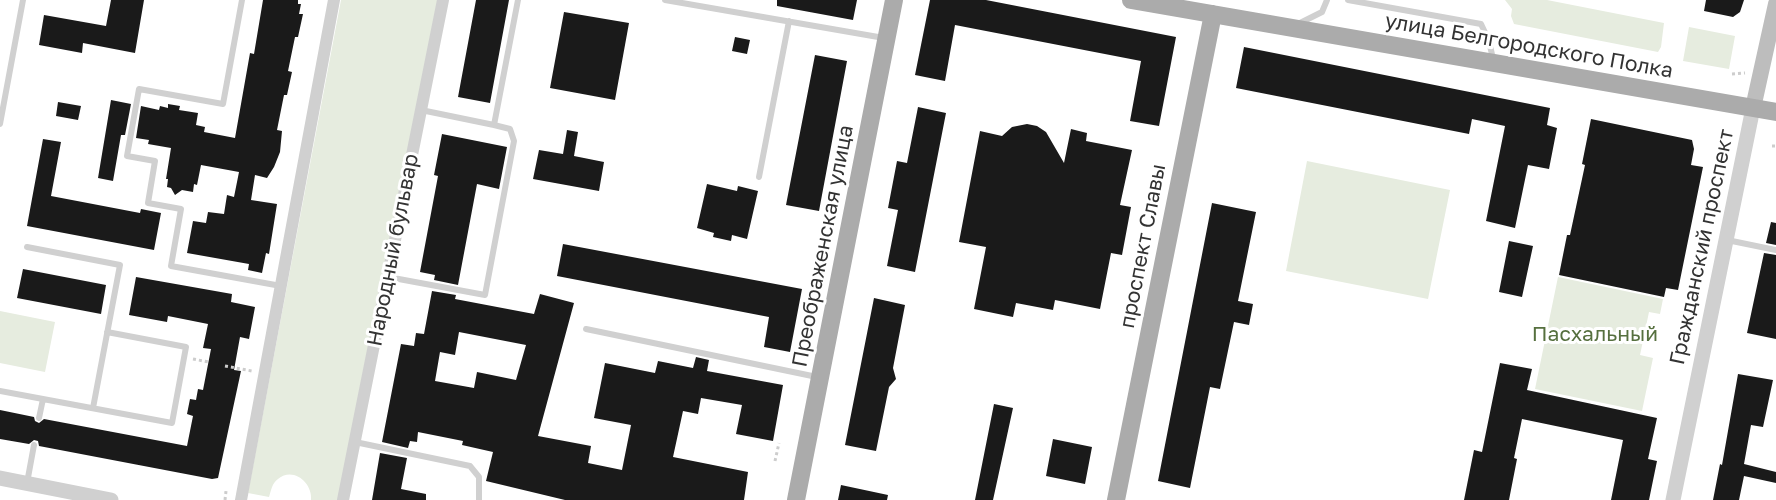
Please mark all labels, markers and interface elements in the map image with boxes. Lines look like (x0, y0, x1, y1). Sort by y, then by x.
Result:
street label: улица Белгородского Полка (1383, 8, 1675, 84)
street label: Преображенская улица (787, 123, 859, 369)
street label: Гражданский проспект (1665, 127, 1739, 367)
street label: Народный бульвар (362, 152, 424, 348)
street label: проспект Славы (1115, 162, 1171, 330)
park label: Пасхальный (1532, 321, 1658, 347)

